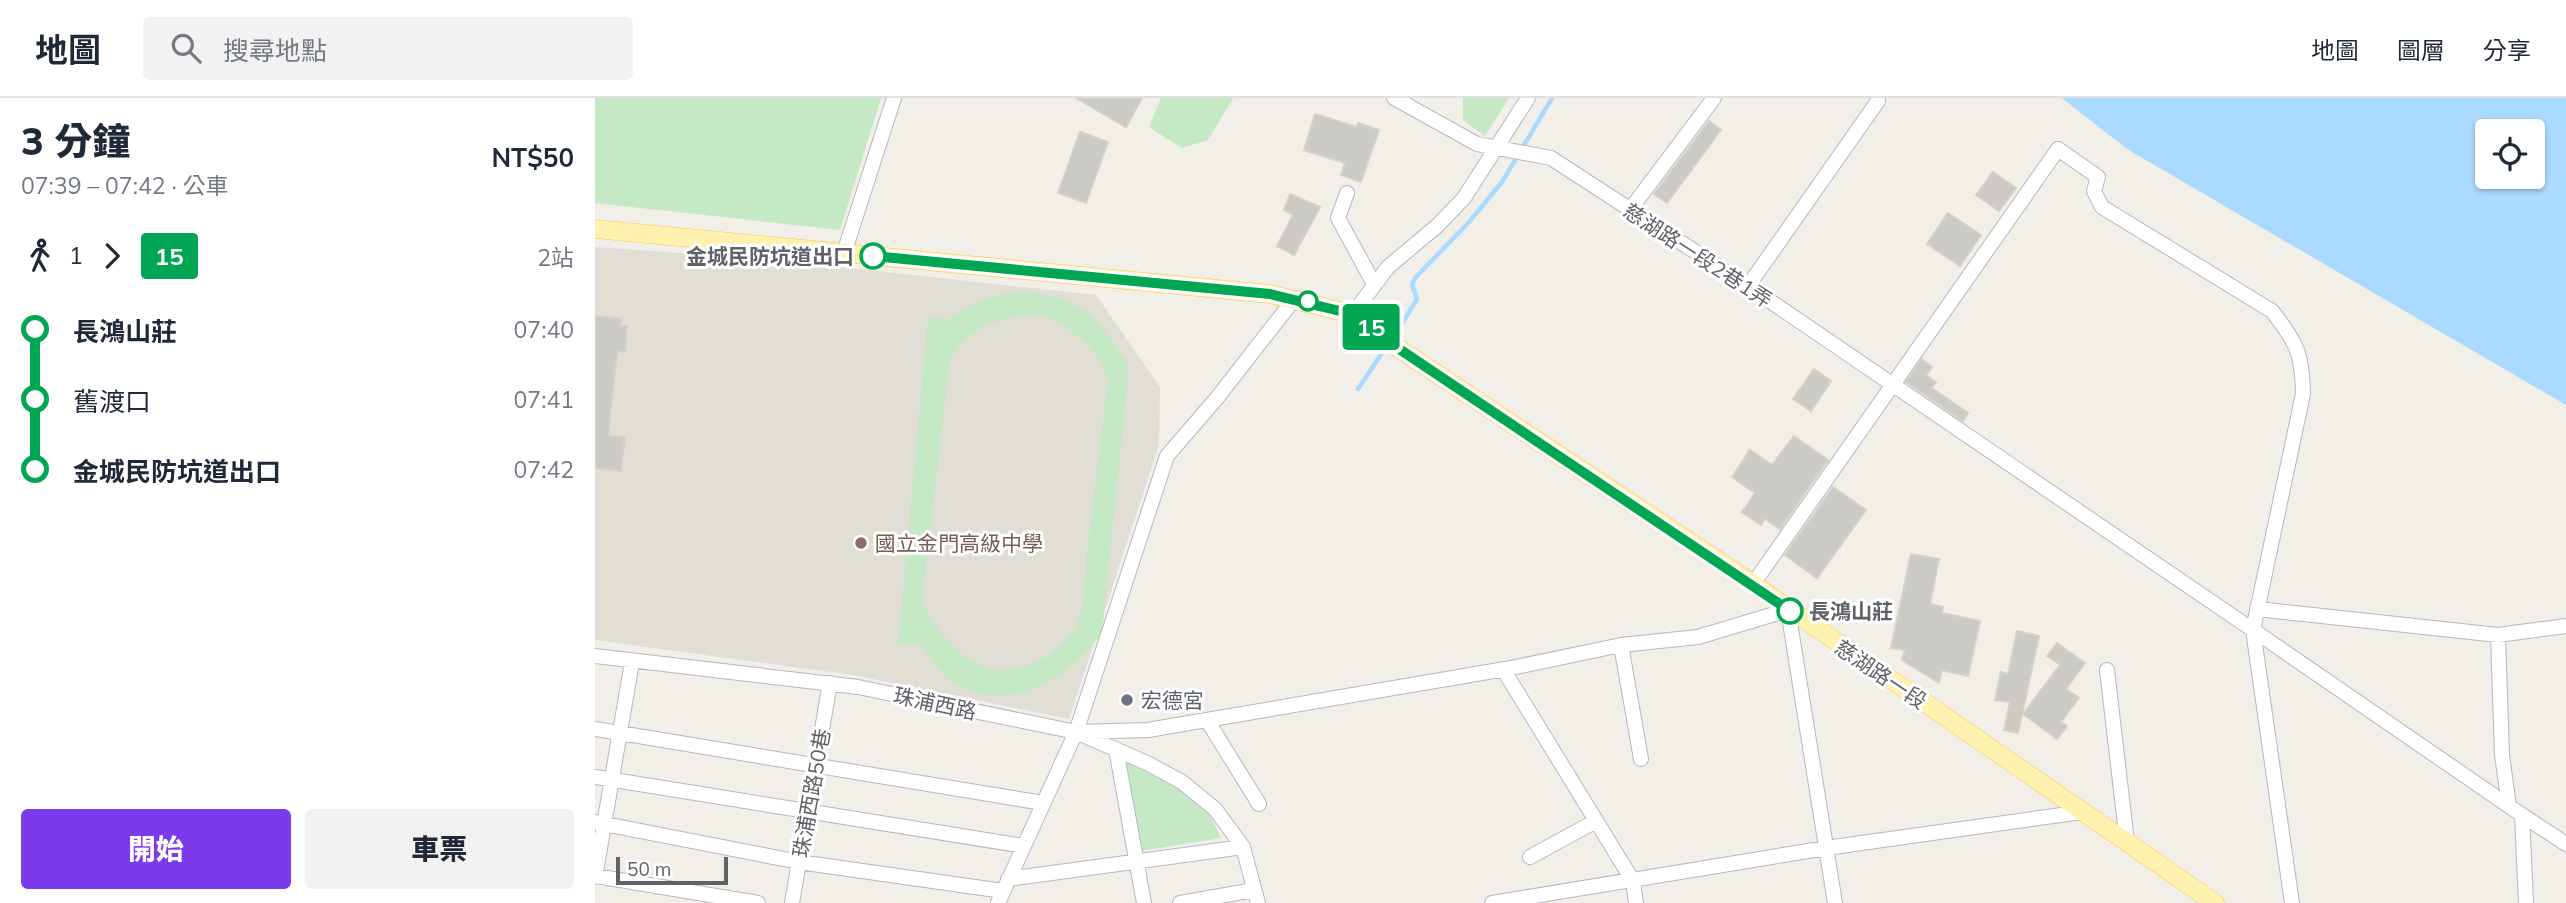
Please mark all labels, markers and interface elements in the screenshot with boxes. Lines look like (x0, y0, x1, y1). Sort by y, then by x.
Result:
search box (143, 17, 633, 80)
text: 地圖 (35, 29, 101, 70)
icon: search (167, 29, 205, 67)
text: 搜尋地點 (223, 34, 327, 67)
text: 地圖 (2311, 35, 2359, 65)
text: 圖層 (2397, 35, 2445, 65)
text: 分享 (2483, 35, 2531, 65)
text: 3 分鐘 (21, 117, 131, 165)
map controls (2475, 119, 2545, 189)
button: locate (2475, 119, 2545, 189)
text: NT$50 (491, 141, 574, 174)
text: 07:39 – 07:42 · 公車 (21, 171, 229, 200)
street label: 慈湖路一段2巷1弄 (1619, 197, 1777, 313)
icon: walk (21, 237, 59, 275)
icon: forward (93, 237, 131, 275)
text: 1 (69, 241, 83, 270)
text: 15 (155, 241, 184, 271)
text: 2站 (537, 243, 574, 272)
place label: 金城民防坑道出口 (686, 243, 854, 269)
marker: 金城民防坑道出口 (860, 243, 886, 269)
unlabelled marker (1298, 291, 1318, 311)
line badge: 15 (1339, 304, 1403, 350)
text: 15 (1357, 312, 1385, 342)
text: 長鴻山莊 (73, 315, 177, 348)
text: 07:40 (514, 315, 574, 344)
text: 舊渡口 (73, 385, 151, 418)
text: 07:41 (514, 385, 574, 414)
text: 金城民防坑道出口 (73, 455, 281, 488)
text: 07:42 (514, 455, 574, 484)
place label: 國立金門高級中學 (875, 530, 1043, 556)
marker: 國立金門高級中學 (853, 535, 869, 551)
marker: 長鴻山莊 (1777, 598, 1803, 624)
place label: 長鴻山莊 (1809, 598, 1893, 624)
street label: 慈湖路一段 (1830, 634, 1932, 714)
street label: 珠浦西路 (891, 682, 979, 724)
place label: 宏德宮 (1141, 687, 1204, 713)
marker: 宏德宮 (1119, 692, 1135, 708)
street label: 珠浦西路50巷 (787, 727, 835, 859)
button: 開始 (21, 809, 291, 889)
button: 車票 (305, 809, 574, 889)
scale bar (616, 854, 728, 886)
text: 50 m (627, 857, 671, 881)

